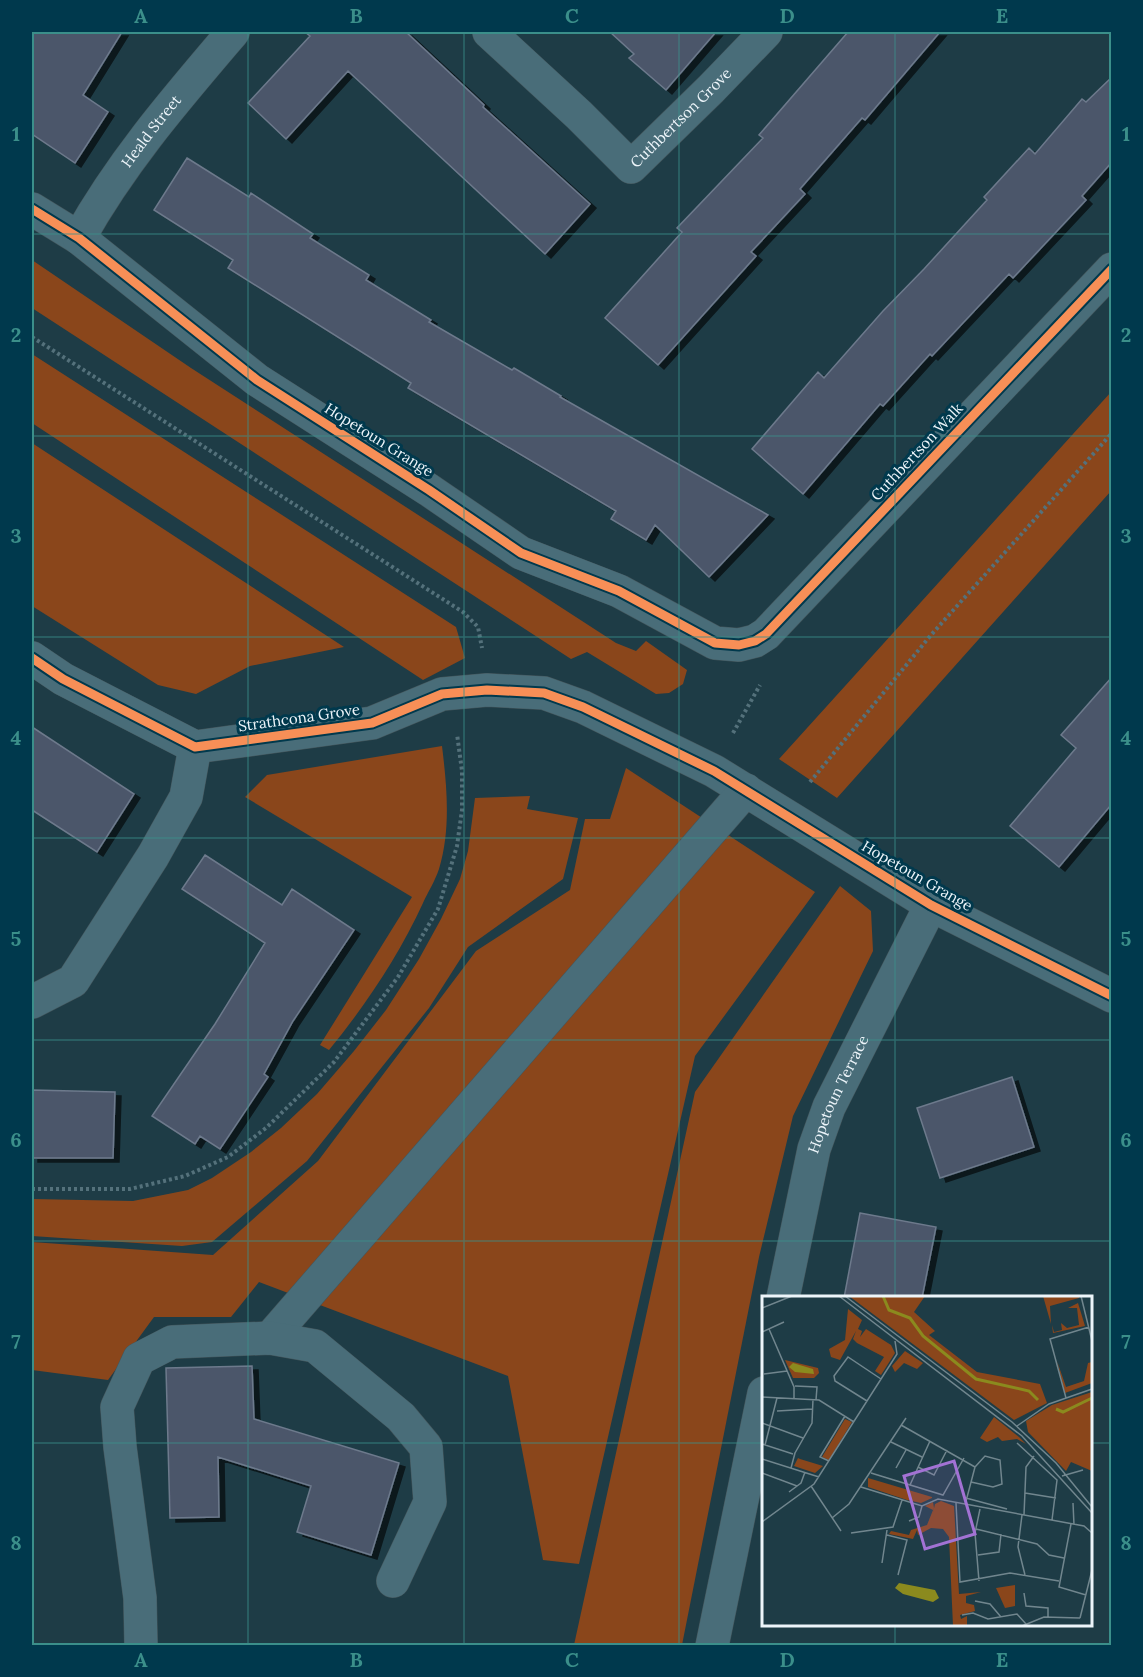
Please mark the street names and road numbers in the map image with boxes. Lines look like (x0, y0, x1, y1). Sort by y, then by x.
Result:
street label: Cuthbertson Grove (626, 64, 735, 172)
street label: Heald Street (117, 91, 185, 171)
street label: Hopetoun Grange (321, 398, 437, 481)
street label: Cuthbertson Walk (867, 399, 967, 504)
street label: Strathcona Grove (237, 700, 361, 735)
street label: Hopetoun Grange (858, 836, 976, 915)
street label: Hopetoun Terrace (803, 1032, 873, 1156)

